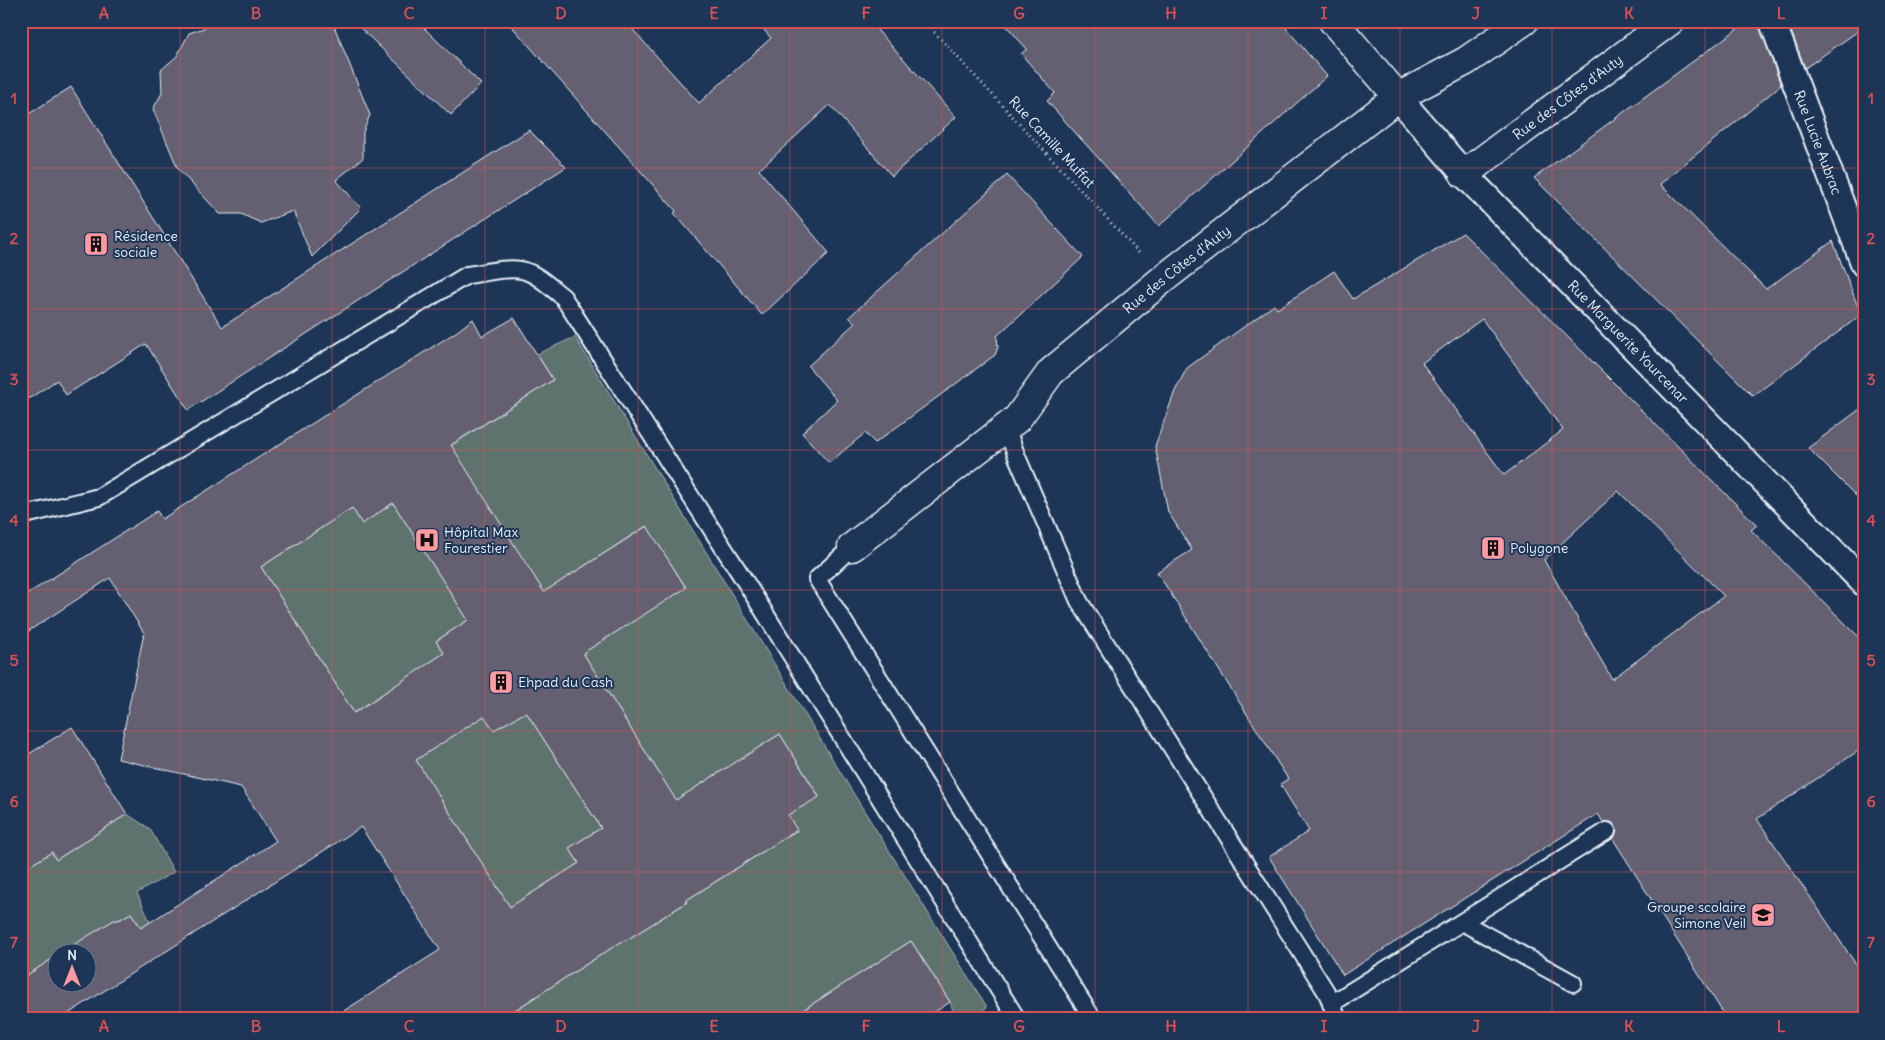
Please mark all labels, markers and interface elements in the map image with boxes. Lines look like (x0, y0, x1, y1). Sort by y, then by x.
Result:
text: A (99, 3, 109, 23)
text: B (251, 3, 262, 23)
text: C (404, 3, 415, 23)
text: D (555, 3, 567, 23)
text: E (709, 3, 719, 23)
text: F (861, 3, 871, 23)
text: G (1013, 3, 1025, 23)
text: H (1165, 3, 1177, 23)
text: I (1321, 3, 1328, 23)
text: J (1472, 3, 1481, 23)
text: K (1624, 3, 1634, 23)
text: L (1777, 3, 1786, 23)
street label: Rue des Côtes d'Auty (1509, 50, 1626, 144)
text: 1 (11, 88, 17, 108)
street label: Rue Lucie Aubrac (1790, 88, 1846, 197)
text: 1 (1868, 88, 1874, 108)
street label: Rue Camille Muffat (1005, 92, 1099, 192)
street label: Rue des Côtes d'Auty (1119, 221, 1234, 318)
place label: Résidence sociale (114, 227, 178, 261)
text: 2 (10, 228, 19, 248)
text: 2 (1867, 228, 1876, 248)
building icon: Résidence sociale (83, 231, 109, 257)
street label: Rue Marguerite Yourcenar (1564, 276, 1692, 407)
text: 3 (9, 369, 19, 389)
text: 3 (1866, 369, 1876, 389)
text: 4 (9, 510, 19, 530)
text: 4 (1866, 510, 1876, 530)
place label: Hôpital Max Fourestier (444, 523, 518, 557)
hospital icon: Hôpital Max Fourestier (414, 527, 440, 553)
building icon: Polygone (1480, 535, 1506, 561)
place label: Polygone (1510, 539, 1568, 557)
text: 5 (9, 650, 19, 670)
text: 5 (1866, 650, 1876, 670)
building icon: Ehpad du Cash (488, 669, 514, 695)
place label: Ehpad du Cash (518, 673, 613, 691)
text: 6 (9, 791, 19, 811)
text: 6 (1866, 791, 1876, 811)
place label: Groupe scolaire Simone Veil (1647, 898, 1746, 932)
school or university icon: Groupe scolaire Simone Veil (1750, 902, 1776, 928)
text: 7 (10, 932, 18, 952)
text: 7 (1867, 932, 1875, 952)
north arrow (48, 942, 98, 992)
text: N (67, 946, 77, 964)
text: A (99, 1016, 109, 1036)
text: B (251, 1016, 262, 1036)
text: C (404, 1016, 415, 1036)
text: D (555, 1016, 567, 1036)
text: E (709, 1016, 719, 1036)
text: F (861, 1016, 871, 1036)
text: G (1013, 1016, 1025, 1036)
text: H (1165, 1016, 1177, 1036)
text: I (1321, 1016, 1328, 1036)
text: J (1472, 1016, 1481, 1036)
text: K (1624, 1016, 1634, 1036)
text: L (1777, 1016, 1786, 1036)

